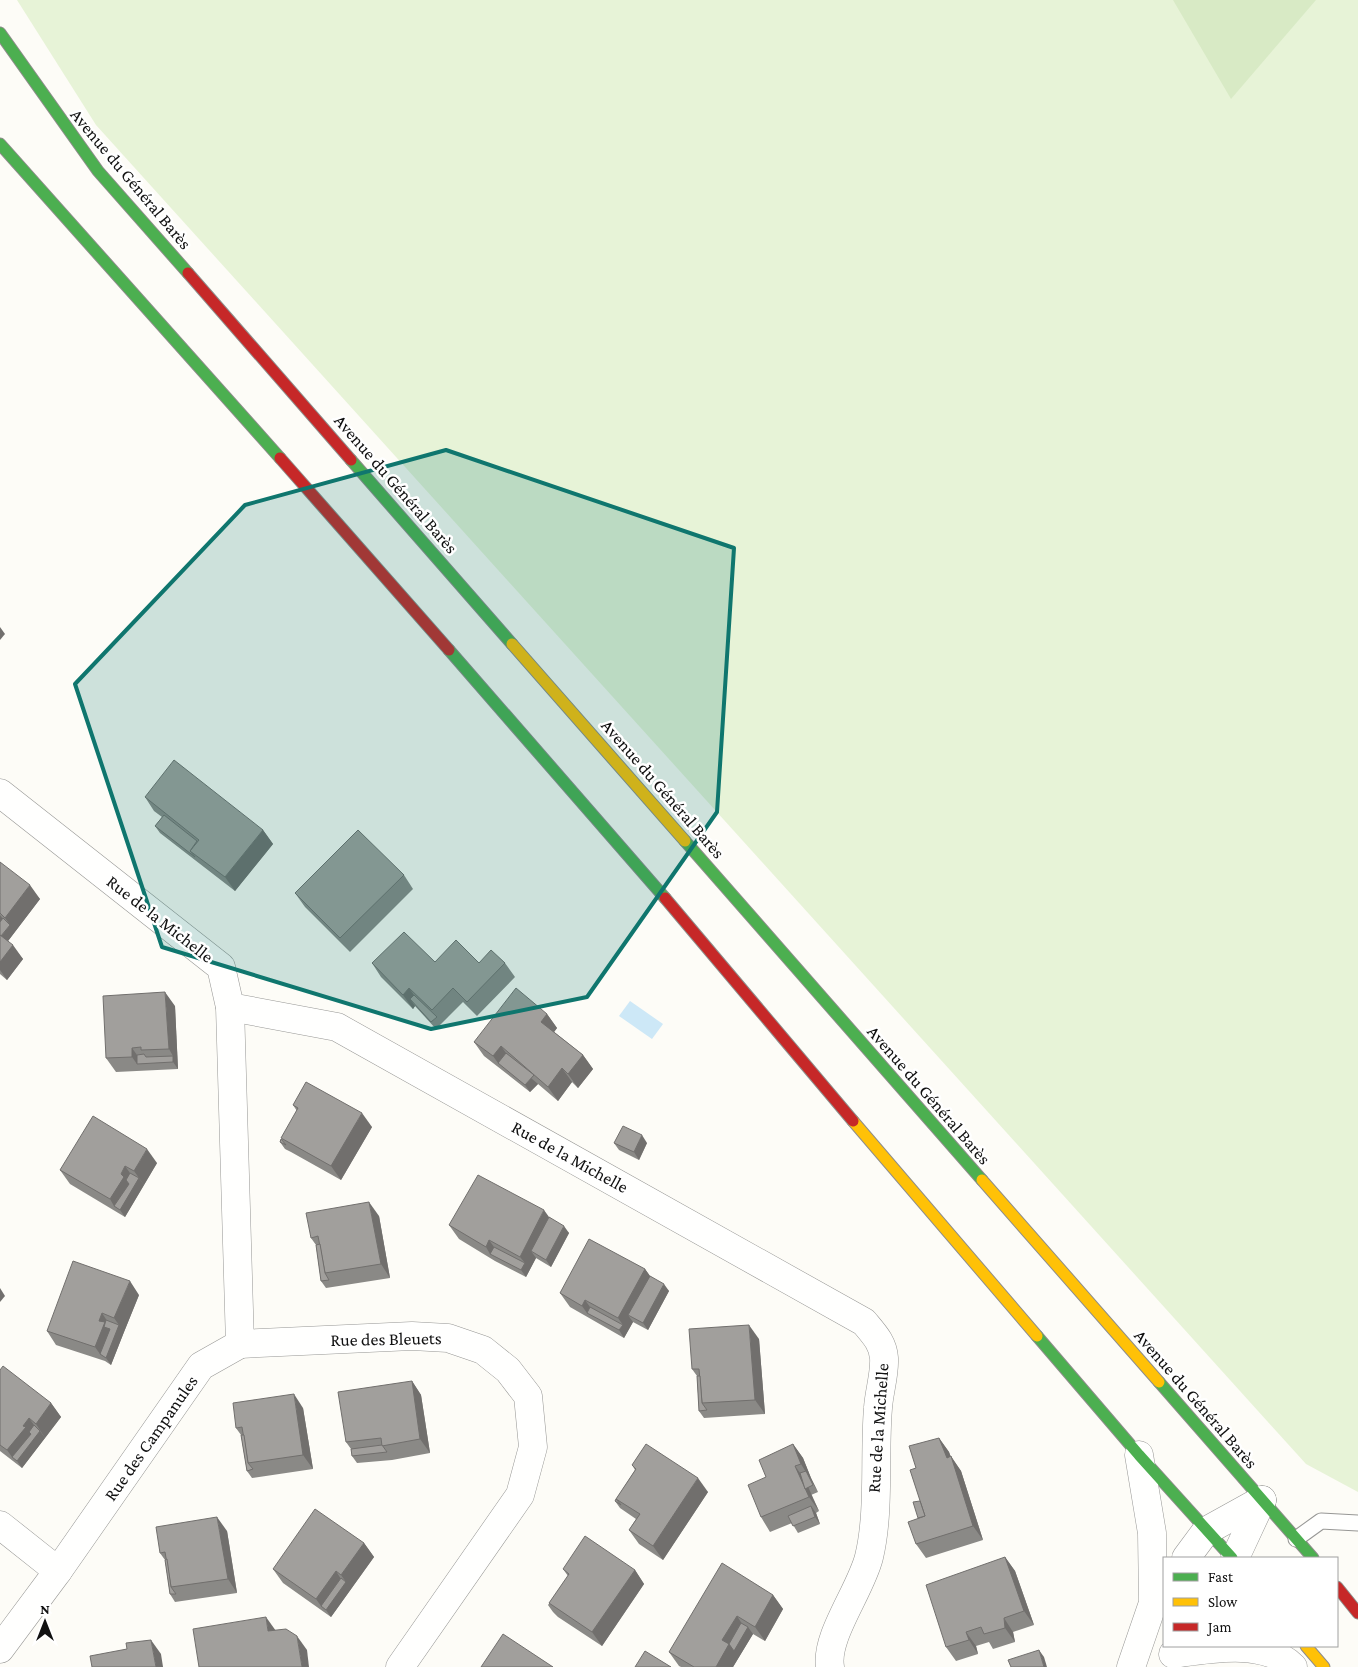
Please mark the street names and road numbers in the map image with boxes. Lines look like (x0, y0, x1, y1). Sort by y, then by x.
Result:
street label: Avenue du Général Barès (66, 105, 196, 253)
street label: Avenue du Général Barès (330, 411, 462, 557)
street label: Avenue du Général Barès (597, 716, 729, 862)
street label: Rue de la Michelle (103, 871, 217, 967)
street label: Avenue du Général Barès (863, 1022, 995, 1168)
street label: Rue de la Michelle (508, 1117, 632, 1197)
street label: Avenue du Général Barès (1130, 1326, 1262, 1472)
street label: Rue des Bleuets (330, 1328, 442, 1350)
street label: Rue de la Michelle (863, 1362, 893, 1493)
street label: Rue des Campanules (100, 1371, 202, 1505)

